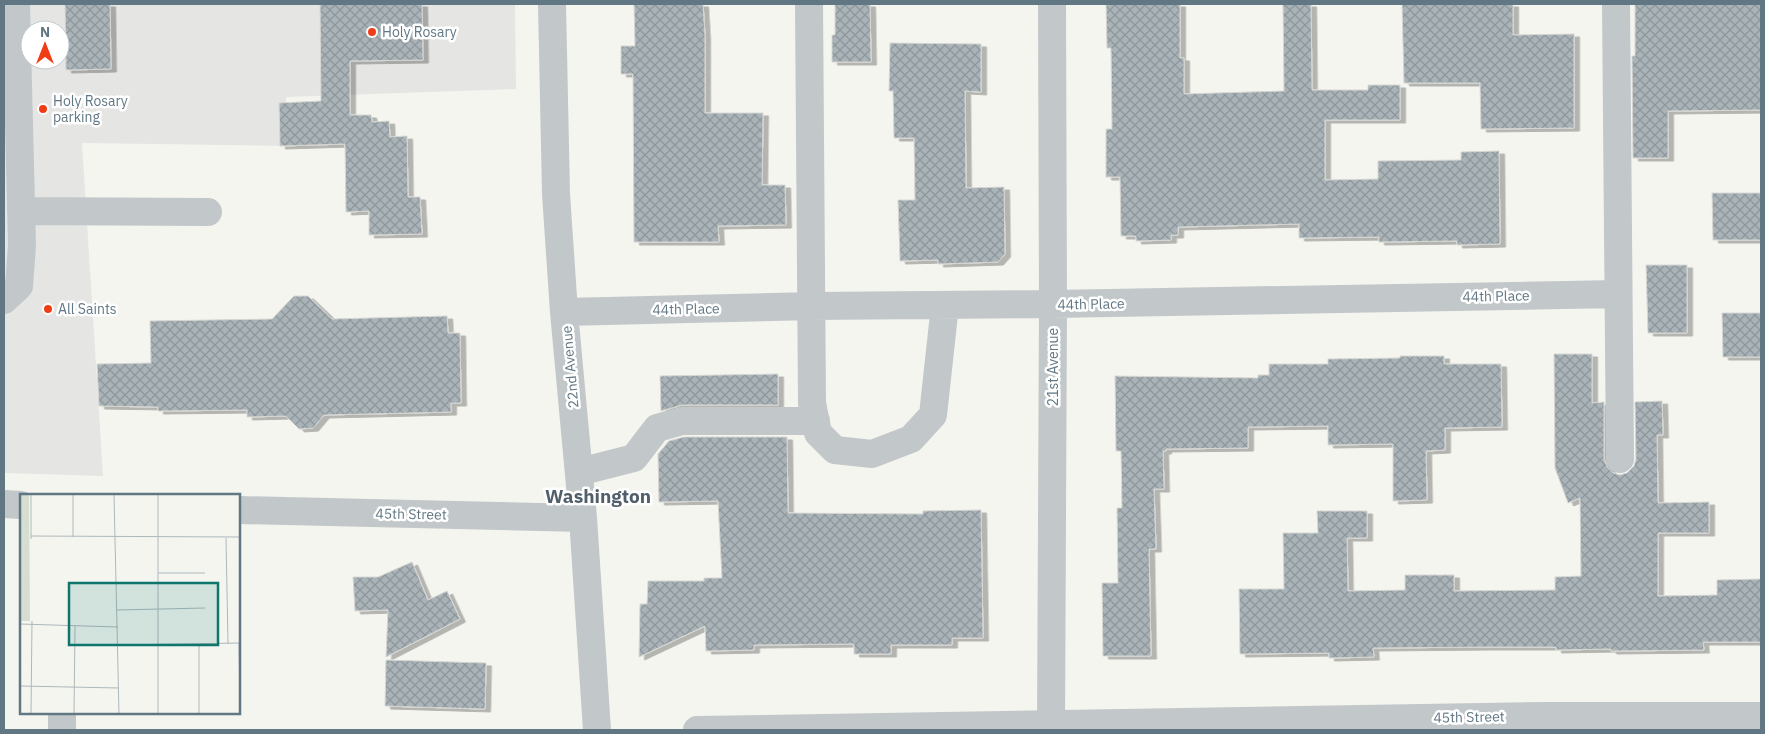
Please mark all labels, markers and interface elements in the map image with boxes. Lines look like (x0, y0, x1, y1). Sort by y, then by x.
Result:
north arrow (20, 20, 70, 70)
text: N (40, 23, 50, 41)
place label: Holy Rosary (382, 23, 457, 41)
marker: Holy Rosary (366, 26, 378, 38)
place label: Holy Rosary parking (53, 92, 128, 126)
marker: Holy Rosary parking (37, 103, 49, 115)
street label: 44th Place (1462, 286, 1530, 306)
street label: 44th Place (1057, 294, 1125, 314)
street label: 44th Place (652, 299, 720, 319)
place label: All Saints (58, 300, 117, 318)
marker: All Saints (42, 303, 54, 315)
street label: 22nd Avenue (557, 325, 583, 409)
street label: 21st Avenue (1044, 327, 1062, 406)
district label: Washington (545, 484, 651, 508)
inset map (20, 494, 240, 714)
street label: 45th Street (375, 504, 447, 524)
street label: 45th Street (1433, 707, 1505, 727)

